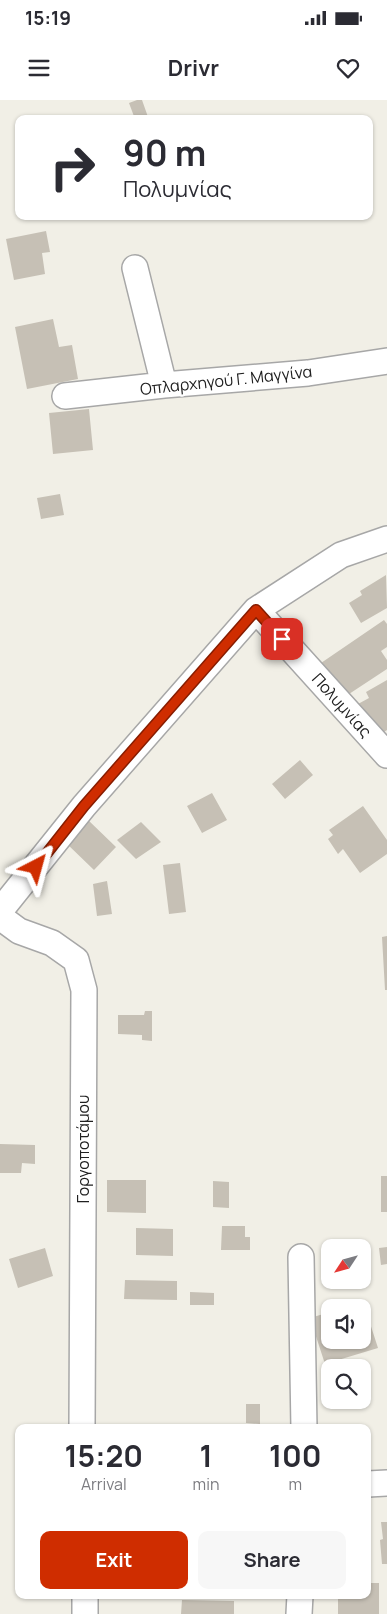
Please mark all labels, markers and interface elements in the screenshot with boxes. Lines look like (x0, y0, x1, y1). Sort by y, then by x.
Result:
text: 15:19 (25, 5, 71, 31)
text: Drivr (168, 53, 219, 83)
icon: menu (25, 54, 53, 82)
icon: heart (334, 54, 362, 82)
text: 90 m (123, 129, 206, 177)
icon: right (40, 135, 105, 200)
text: Πολυμνίας (123, 174, 232, 204)
street label: Οπλαρχηγού Γ. Μαγγίνα (139, 360, 313, 400)
pin (261, 618, 303, 660)
icon: arrive (268, 625, 296, 653)
street label: Πολυμνίας (307, 668, 377, 742)
position arrow (9, 840, 61, 892)
street label: Γοργοποτάμου (72, 1095, 94, 1203)
north arrow (321, 1239, 371, 1289)
map controls (321, 1239, 371, 1409)
button: sound (321, 1299, 371, 1349)
button: search (321, 1359, 371, 1409)
text: 15:20 (64, 1435, 143, 1476)
text: 1 (199, 1435, 213, 1476)
text: 100 (269, 1435, 322, 1476)
text: Arrival (81, 1473, 127, 1495)
text: min (193, 1473, 219, 1495)
text: m (288, 1473, 302, 1495)
button: Exit (40, 1531, 188, 1589)
button: Share (198, 1531, 346, 1589)

